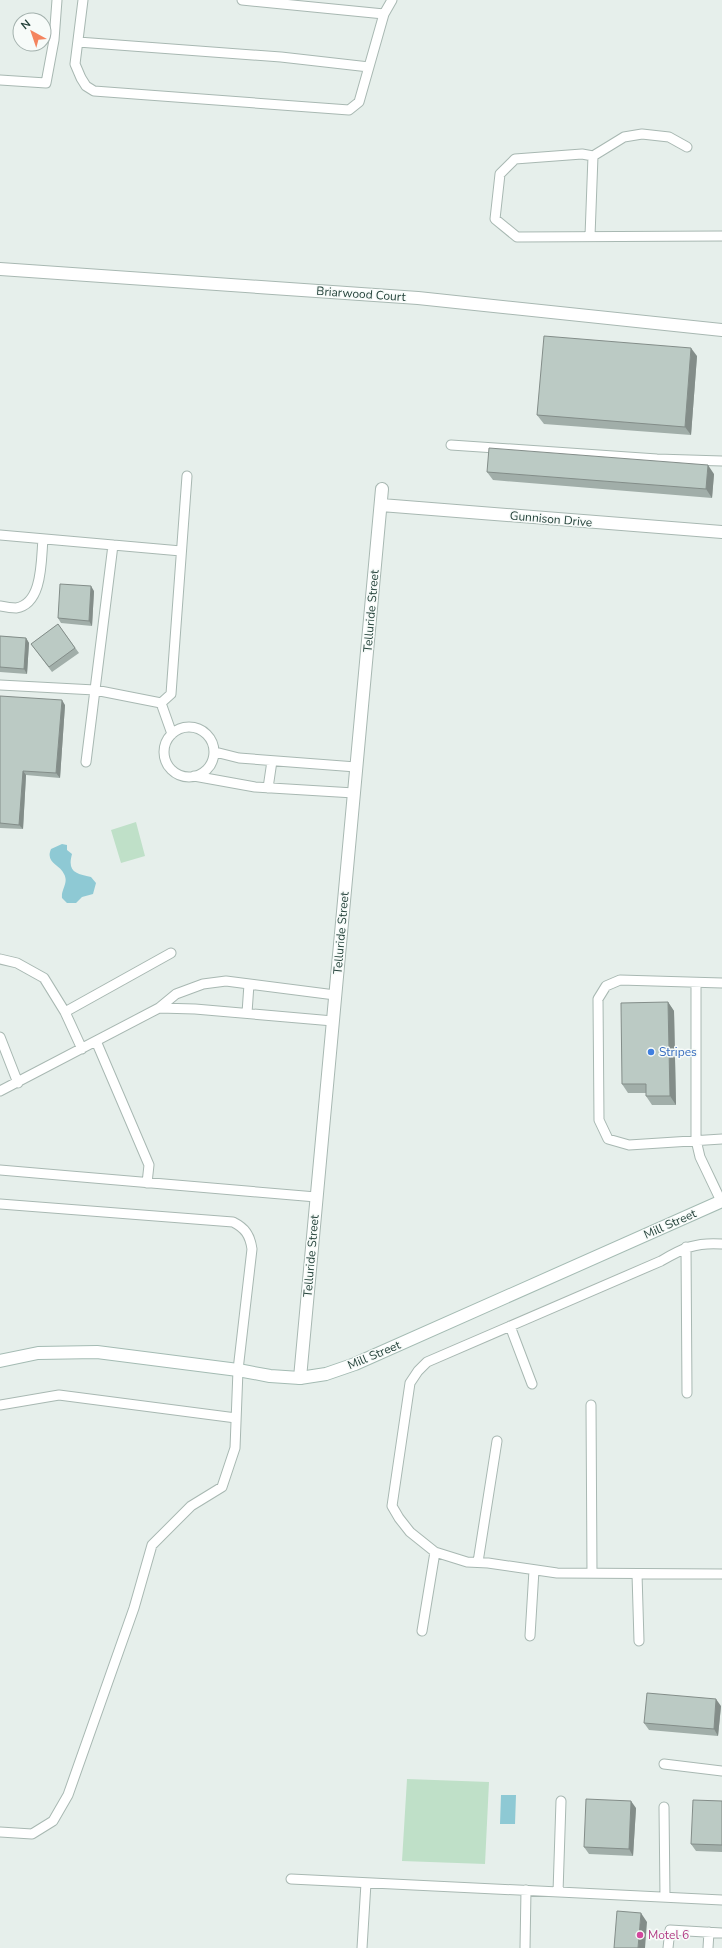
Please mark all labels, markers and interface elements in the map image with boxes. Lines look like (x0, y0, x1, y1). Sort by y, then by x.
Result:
north arrow (12, 12, 52, 52)
text: N (18, 16, 34, 33)
street label: Briarwood Court (316, 283, 407, 305)
street label: Gunnison Drive (509, 507, 593, 531)
street label: Telluride Street (359, 568, 383, 653)
street label: Telluride Street (329, 890, 353, 975)
place label: Stripes (659, 1044, 697, 1060)
marker: Stripes (646, 1047, 656, 1057)
street label: Mill Street (641, 1205, 700, 1243)
street label: Telluride Street (299, 1213, 323, 1298)
street label: Mill Street (345, 1336, 404, 1373)
place label: Motel 6 (648, 1927, 689, 1943)
marker: Motel 6 (635, 1930, 645, 1940)

